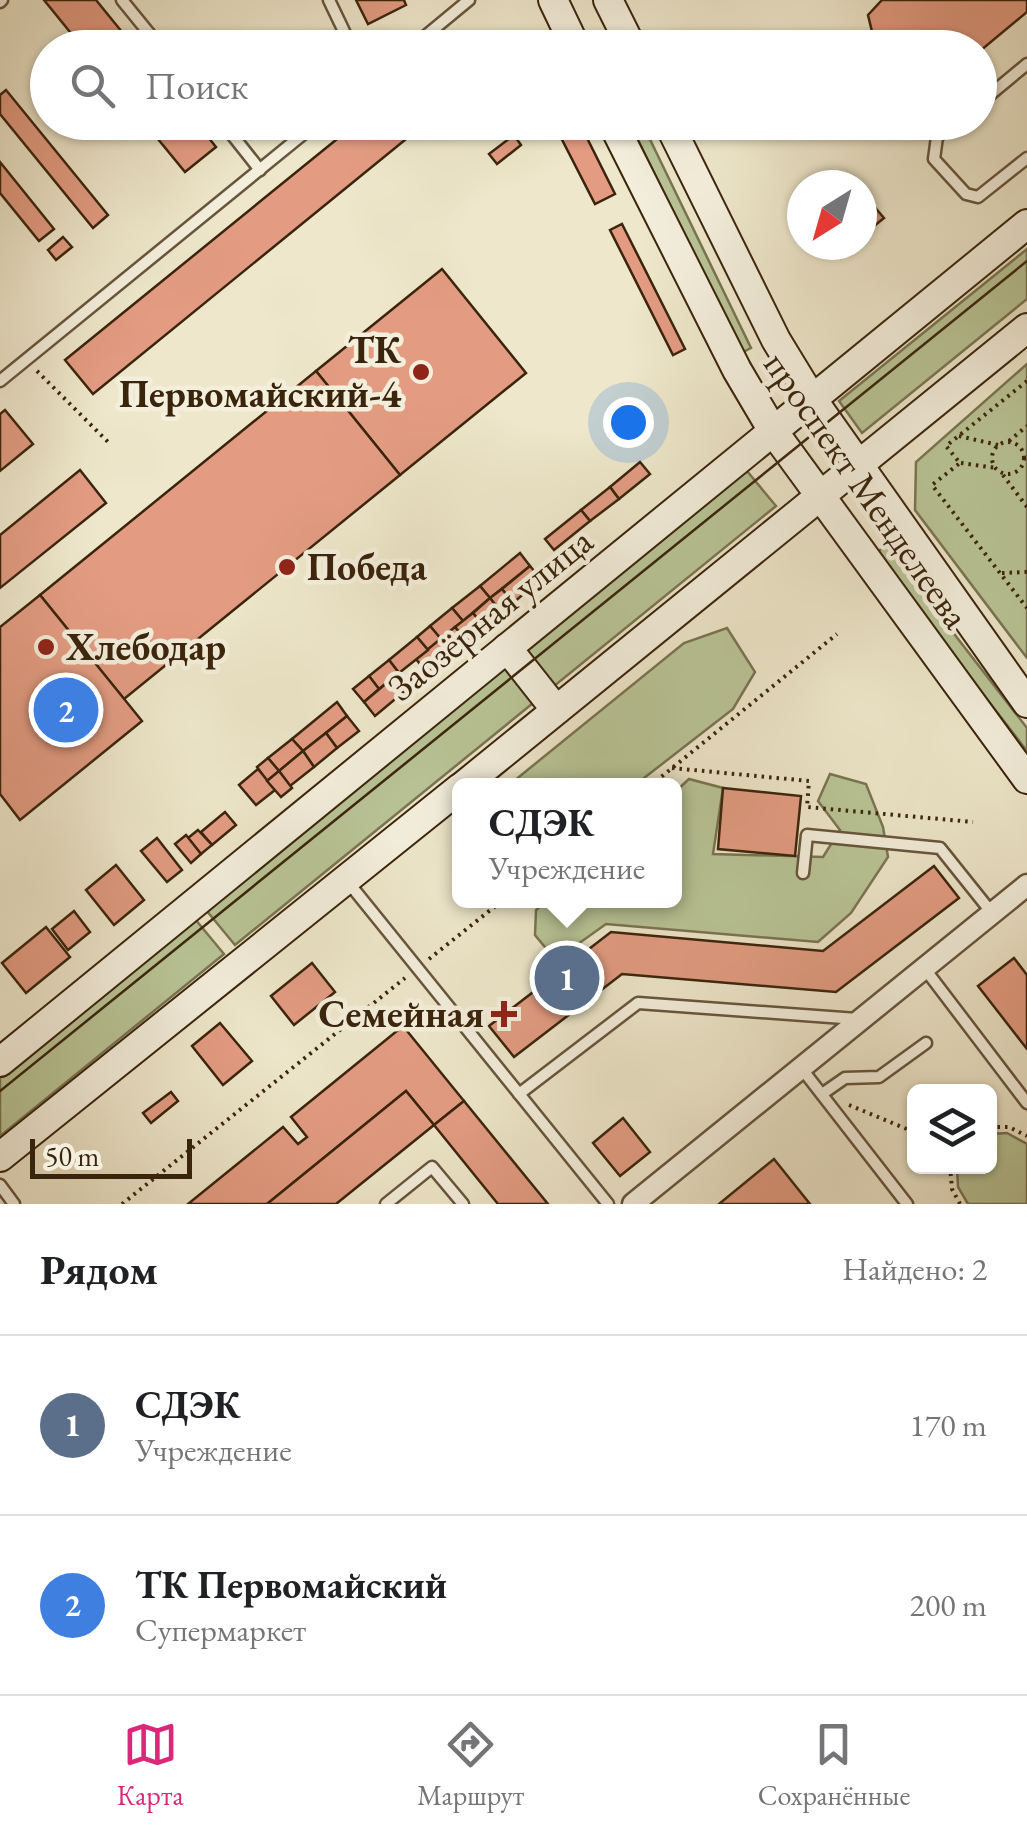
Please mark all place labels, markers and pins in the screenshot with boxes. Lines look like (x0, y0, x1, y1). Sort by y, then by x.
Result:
place label: ТК Первомайский-4 (119, 325, 402, 418)
marker: ТК Первомайский-4 (410, 361, 432, 383)
place label: Победа (307, 542, 427, 591)
marker: Победа (276, 556, 298, 578)
place label: Хлебодар (65, 622, 226, 671)
marker: Хлебодар (35, 636, 57, 658)
pin: 2 (34, 672, 98, 748)
pin: 1 (534, 940, 600, 1016)
place label: Семейная (319, 989, 484, 1038)
marker: Семейная (493, 1003, 515, 1025)

